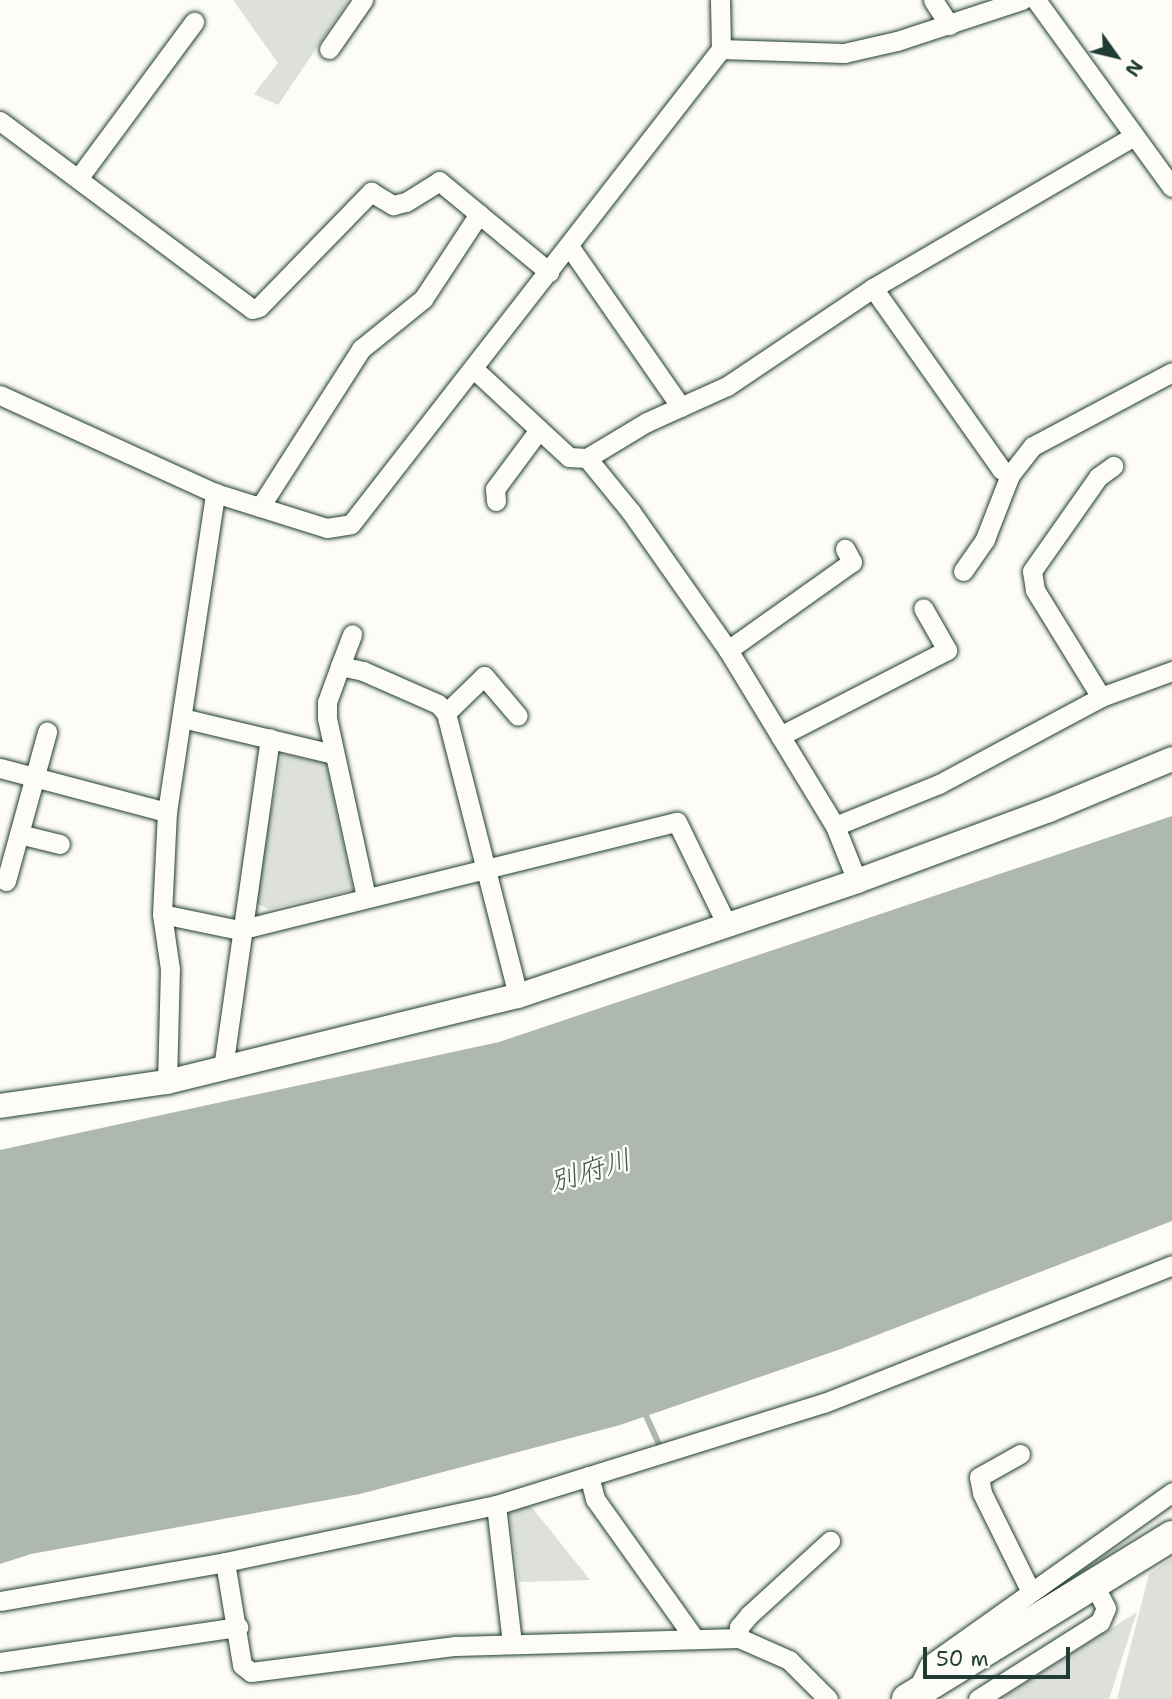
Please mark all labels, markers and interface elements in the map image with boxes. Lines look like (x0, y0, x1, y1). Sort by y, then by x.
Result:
north arrow (1081, 21, 1151, 91)
text: N (1119, 55, 1148, 81)
water label: 別府川 (545, 1142, 635, 1198)
scale bar (927, 1632, 1074, 1676)
text: 50 m (936, 1645, 989, 1673)

